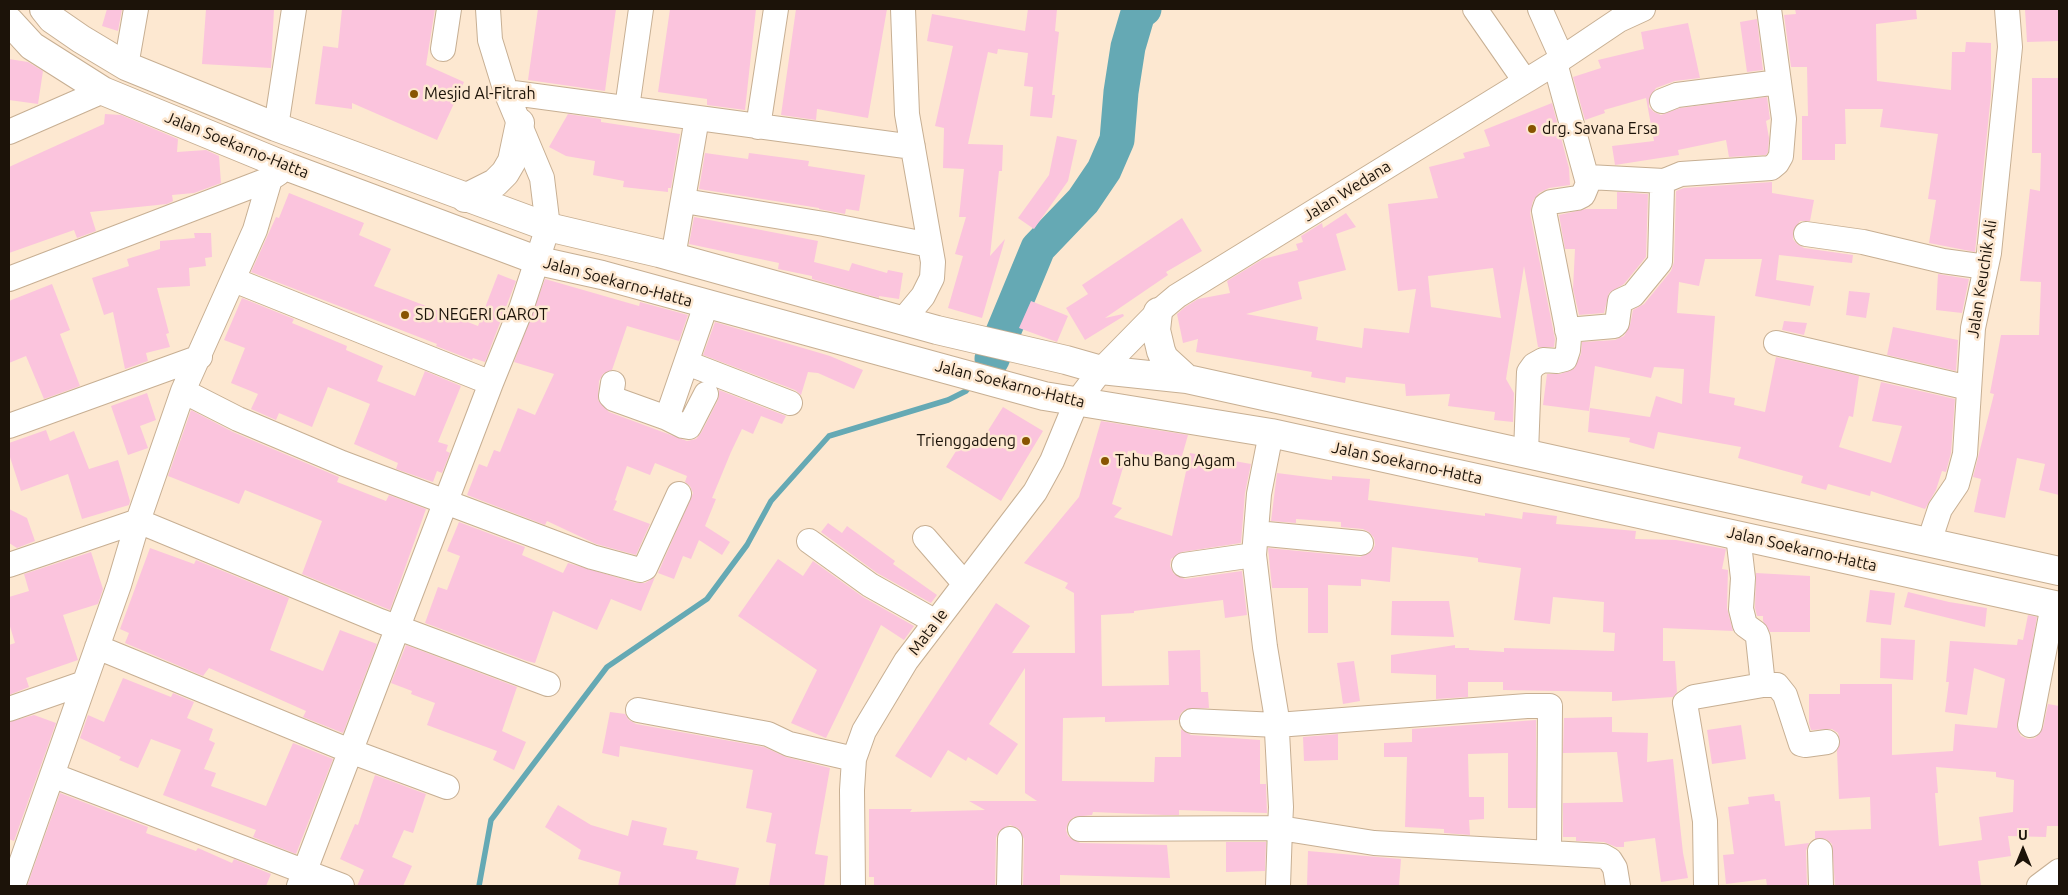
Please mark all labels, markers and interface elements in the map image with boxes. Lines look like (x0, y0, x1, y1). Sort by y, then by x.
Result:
place label: Mesjid Al-Fitrah (424, 84, 536, 104)
marker: Mesjid Al-Fitrah (408, 88, 420, 100)
street label: Jalan Soekarno-Hatta (162, 107, 312, 183)
place label: drg. Savana Ersa (1542, 119, 1658, 139)
marker: drg. Savana Ersa (1526, 123, 1538, 135)
street label: Jalan Wedana (1300, 156, 1394, 226)
street label: Jalan Keuchik Ali (1963, 218, 2001, 340)
street label: Jalan Soekarno-Hatta (541, 253, 695, 311)
place label: SD NEGERI GAROT (415, 305, 548, 325)
marker: SD NEGERI GAROT (399, 309, 411, 321)
street label: Jalan Soekarno-Hatta (933, 356, 1087, 412)
place label: Trienggadeng (917, 431, 1016, 451)
marker: Trienggadeng (1020, 435, 1032, 447)
street label: Jalan Soekarno-Hatta (1330, 438, 1484, 488)
place label: Tahu Bang Agam (1115, 451, 1235, 471)
marker: Tahu Bang Agam (1099, 455, 1111, 467)
street label: Jalan Soekarno-Hatta (1725, 522, 1879, 576)
street label: Mata Ie (904, 605, 952, 659)
north arrow (1998, 825, 2048, 875)
text: U (2018, 827, 2028, 843)

